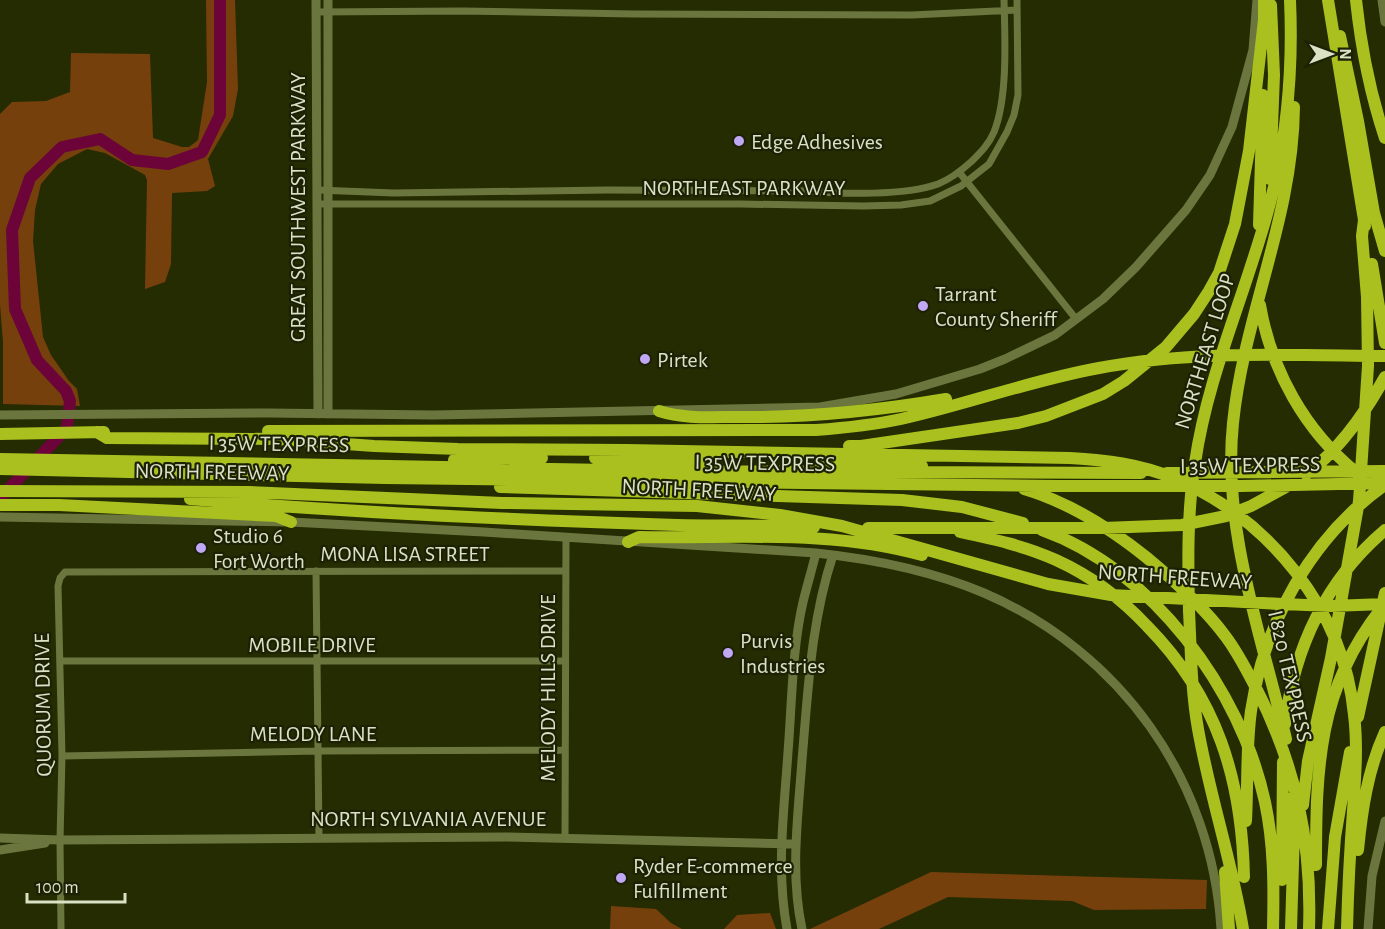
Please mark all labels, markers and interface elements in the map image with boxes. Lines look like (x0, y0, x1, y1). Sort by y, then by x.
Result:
north arrow (1301, 24, 1361, 84)
text: N (1337, 48, 1353, 60)
street label: GREAT SOUTHWEST PARKWAY (287, 72, 309, 342)
place label: Edge Adhesives (751, 131, 883, 153)
marker: Edge Adhesives (732, 134, 746, 148)
street label: NORTHEAST PARKWAY (642, 177, 846, 199)
street label: NORTHEAST LOOP (1171, 271, 1239, 432)
place label: Tarrant County Sheriff (935, 283, 1058, 330)
marker: Tarrant County Sheriff (916, 299, 930, 313)
place label: Pirtek (657, 349, 708, 371)
marker: Pirtek (638, 352, 652, 366)
street label: I 35W TEXPRESS (209, 432, 349, 456)
street label: I 35W TEXPRESS (695, 451, 835, 475)
street label: I 35W TEXPRESS (1180, 453, 1320, 477)
street label: NORTH FREEWAY (134, 460, 290, 484)
street label: NORTH FREEWAY (621, 475, 777, 505)
place label: Studio 6 Fort Worth (213, 525, 305, 572)
marker: Studio 6 Fort Worth (194, 541, 208, 555)
street label: MONA LISA STREET (320, 543, 490, 565)
street label: NORTH FREEWAY (1097, 561, 1253, 593)
street label: MELODY HILLS DRIVE (537, 594, 559, 782)
street label: I 820 TEXPRESS (1264, 608, 1316, 744)
place label: Purvis Industries (740, 630, 826, 677)
street label: QUORUM DRIVE (31, 633, 55, 777)
street label: MOBILE DRIVE (248, 634, 376, 656)
marker: Purvis Industries (721, 646, 735, 660)
street label: MELODY LANE (250, 723, 377, 745)
street label: NORTH SYLVANIA AVENUE (310, 808, 546, 830)
place label: Ryder E-commerce Fulfillment (633, 855, 793, 902)
scale bar (27, 866, 124, 904)
marker: Ryder E-commerce Fulfillment (614, 871, 628, 885)
text: 100 m (36, 879, 79, 897)

